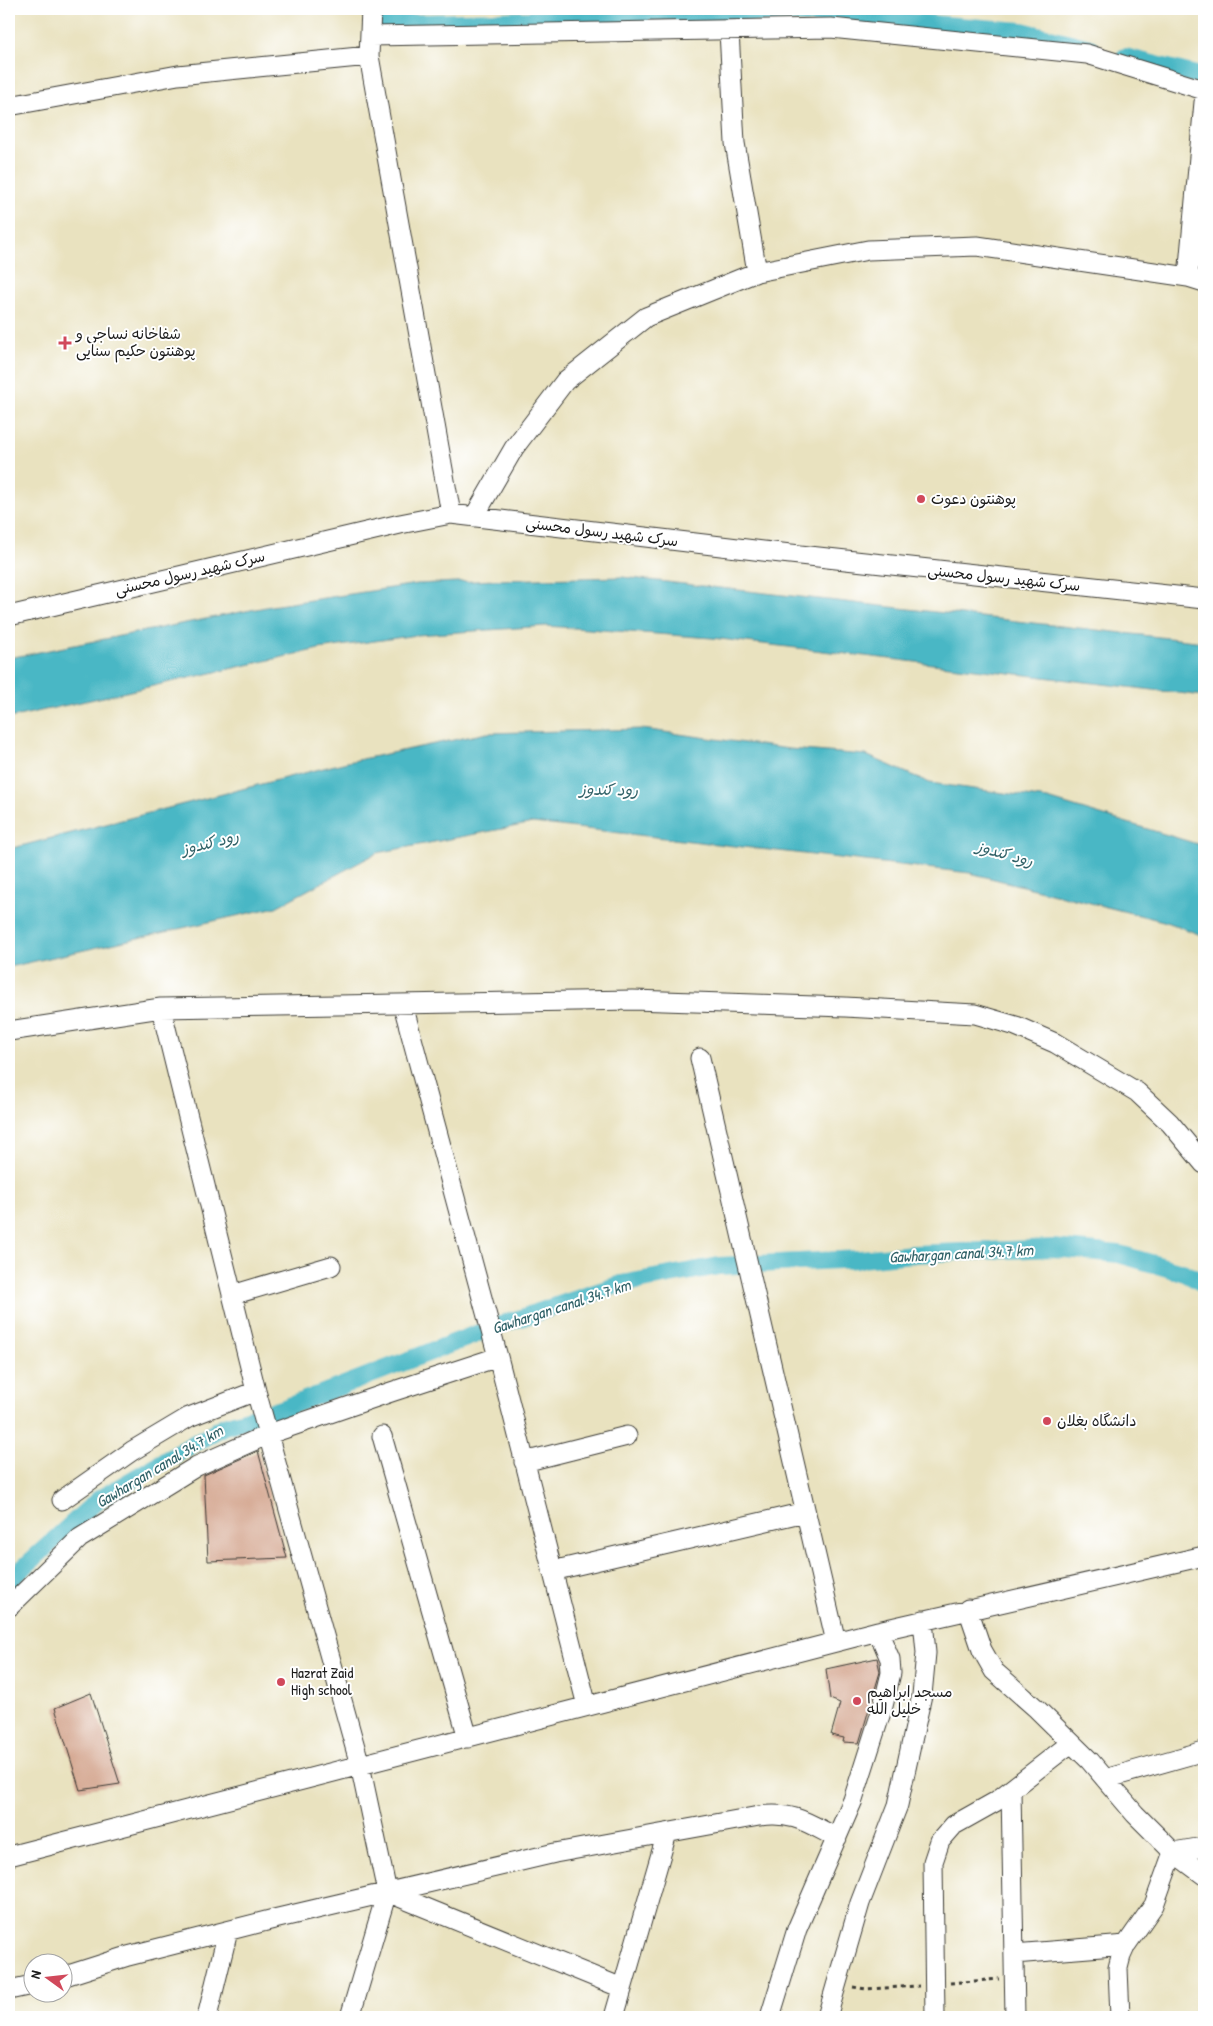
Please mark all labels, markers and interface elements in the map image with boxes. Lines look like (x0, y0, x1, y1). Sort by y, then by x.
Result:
place label: شفاخانه نساجی و پوهنتون حکیم سنایی (75, 323, 196, 363)
marker: شفاخانه نساجی و پوهنتون حکیم سنایی (58, 336, 72, 350)
place label: پوهنتون دعوت (931, 488, 1016, 509)
marker: پوهنتون دعوت (915, 493, 927, 505)
street label: سرک شهید رسول محسنی (525, 512, 679, 551)
street label: سرک شهید رسول محسنی (113, 545, 267, 600)
street label: سرک شهید رسول محسنی (927, 559, 1081, 596)
water label: رود کندوز (578, 777, 638, 801)
water label: رود کندوز (177, 824, 241, 860)
water label: رود کندوز (972, 834, 1036, 872)
water label: Gawhargan canal 34.7 km (888, 1238, 1035, 1268)
water label: Gawhargan canal 34.7 km (489, 1273, 634, 1339)
place label: دانشگاه بغلان (1057, 1410, 1137, 1431)
marker: دانشگاه بغلان (1041, 1415, 1053, 1427)
water label: Gawhargan canal 34.7 km (91, 1419, 228, 1513)
place label: Hazrat Zaid High school (291, 1662, 353, 1700)
marker: Hazrat Zaid High school (275, 1676, 287, 1688)
place label: مسجد ابراهیم خلیل الله (867, 1681, 953, 1719)
marker: مسجد ابراهیم خلیل الله (851, 1695, 863, 1707)
north arrow (22, 1954, 72, 2004)
text: N (25, 1968, 45, 1981)

